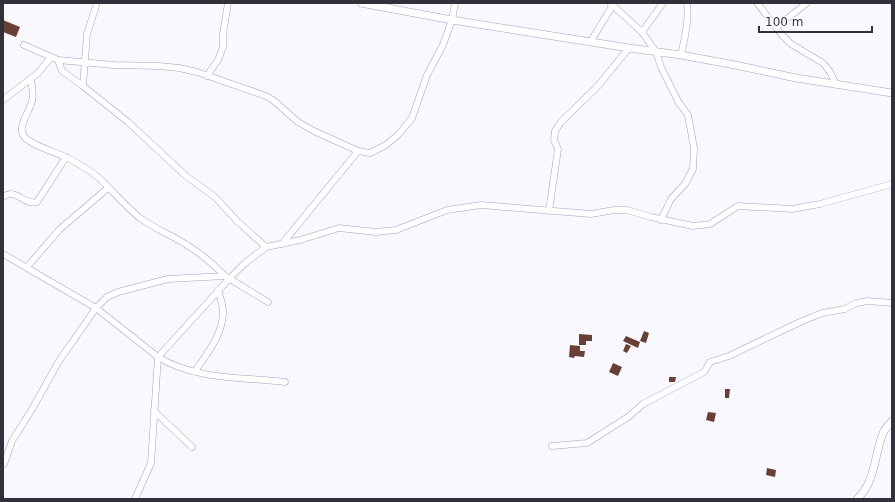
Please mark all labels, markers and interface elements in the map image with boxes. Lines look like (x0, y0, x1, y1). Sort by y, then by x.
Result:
scale bar (759, 8, 872, 34)
text: 100 m (765, 15, 803, 29)

